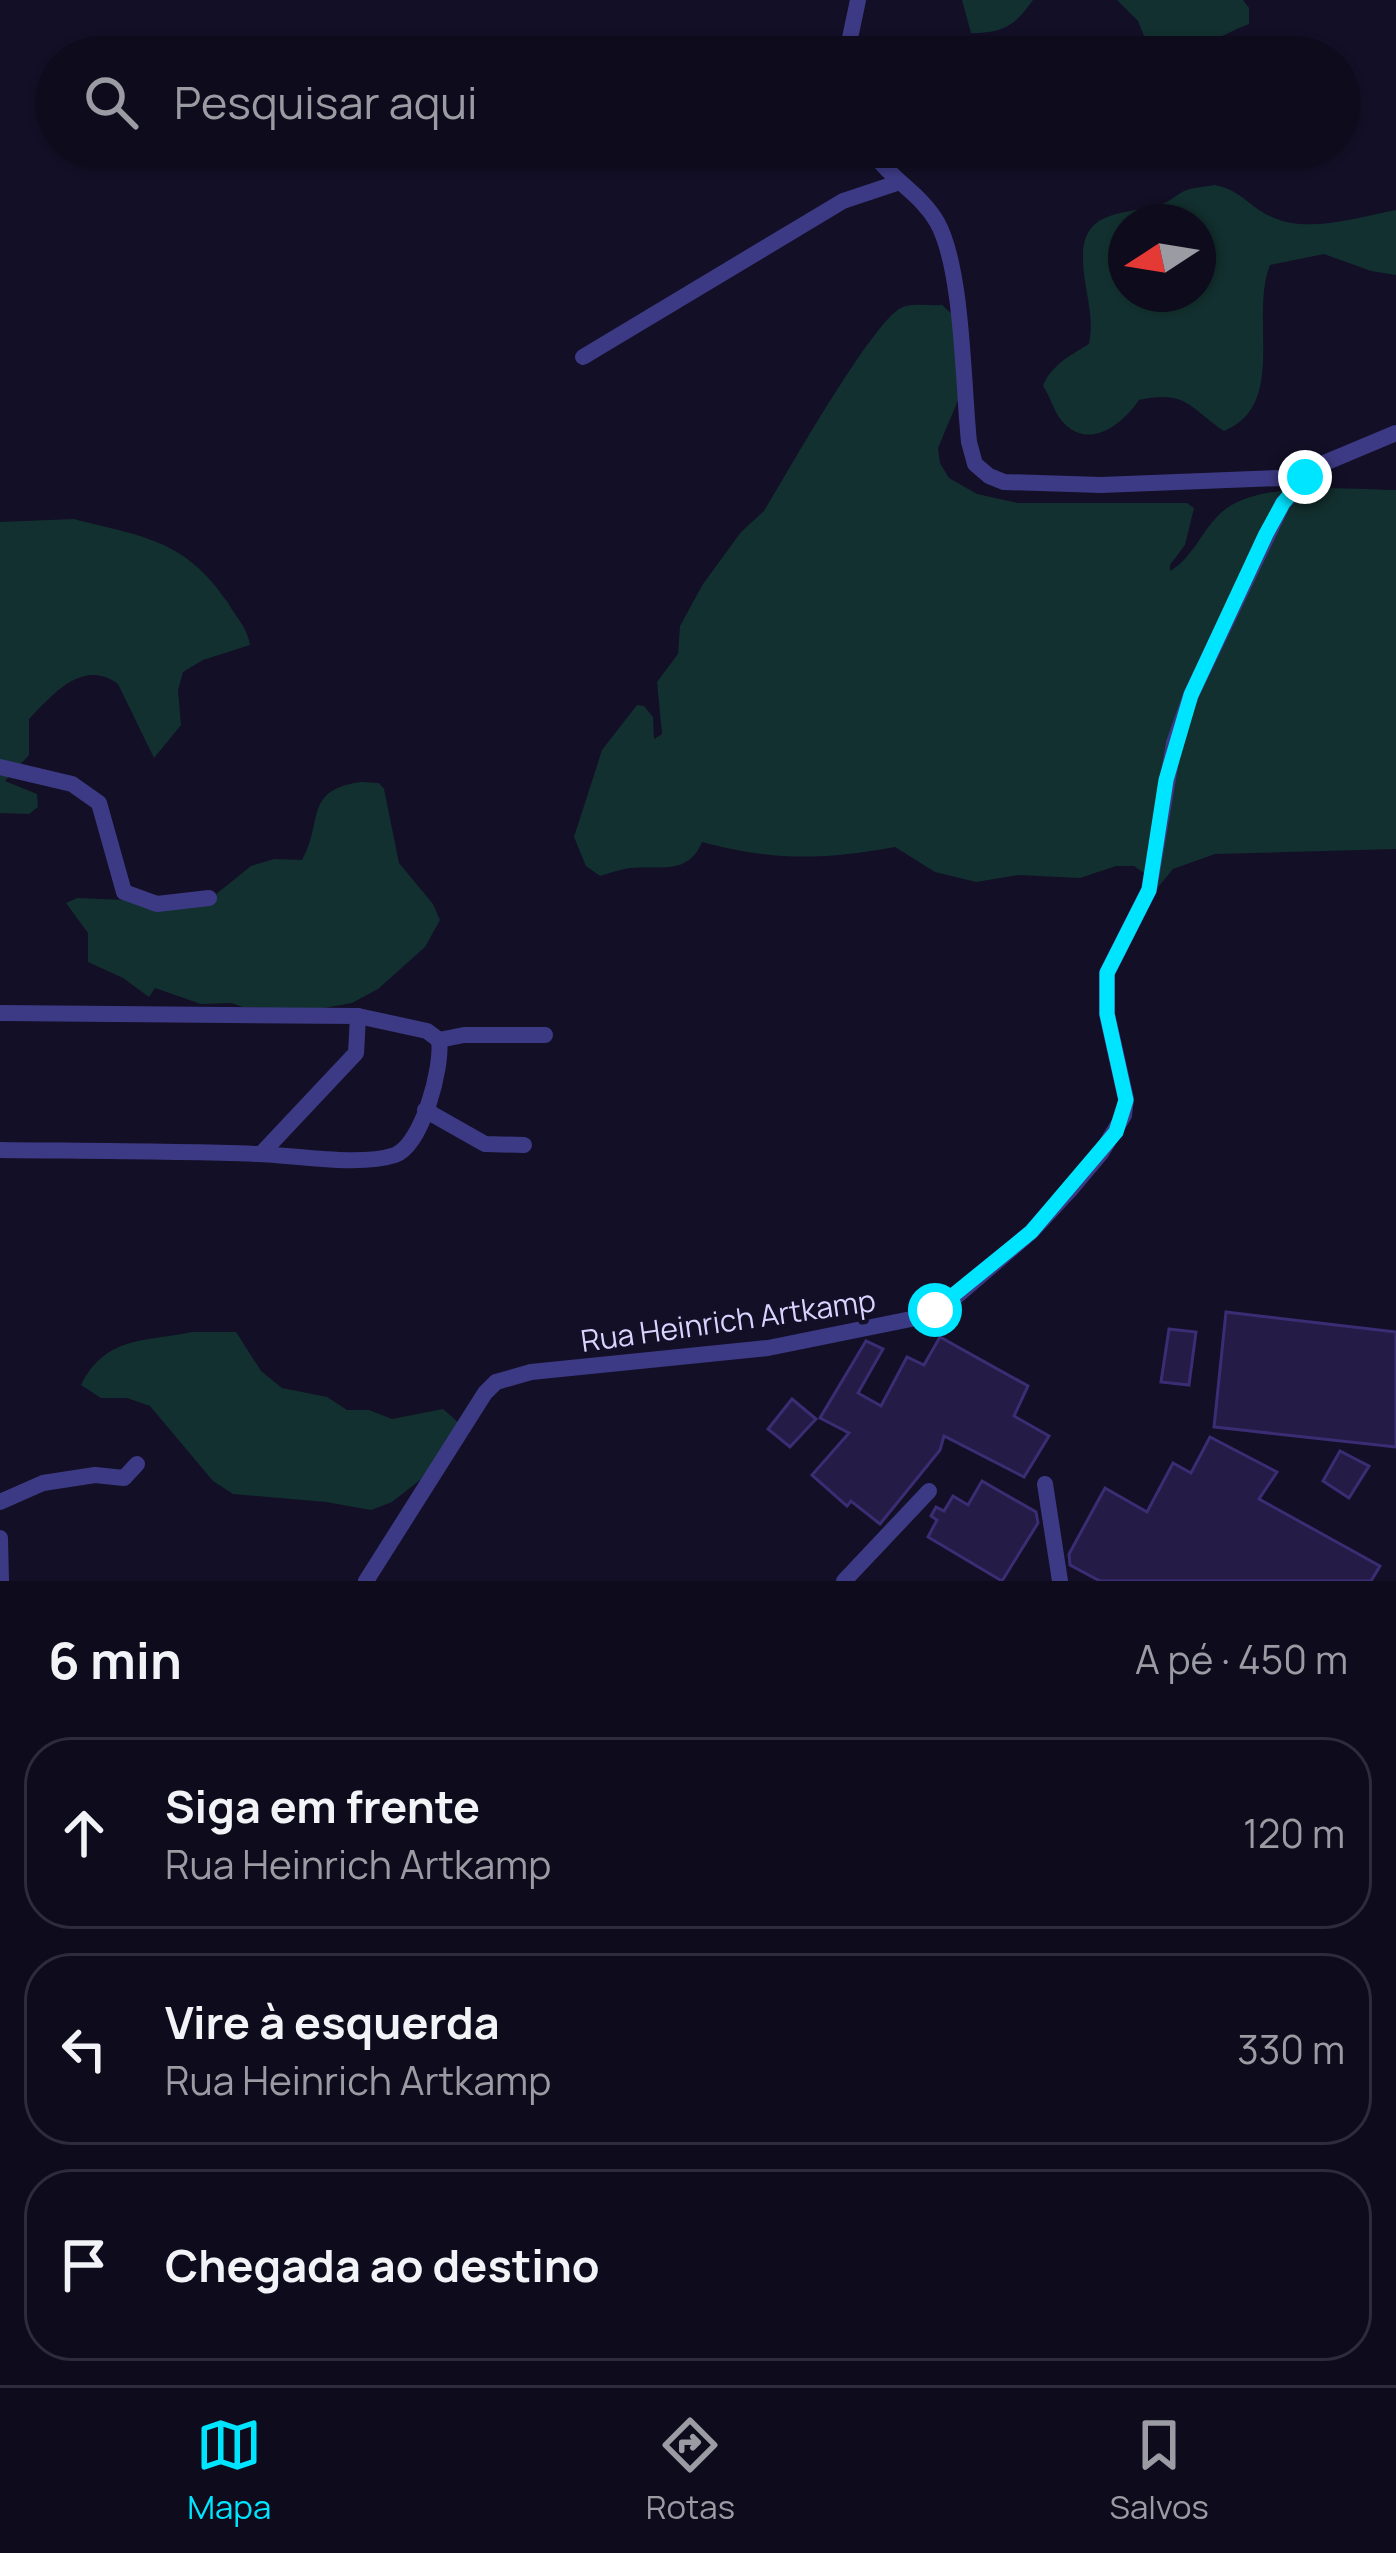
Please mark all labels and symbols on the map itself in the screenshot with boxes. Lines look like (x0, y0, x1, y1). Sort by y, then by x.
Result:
north arrow (1108, 204, 1216, 312)
route end (1278, 450, 1332, 504)
street label: Rua Heinrich Artkamp (578, 1279, 878, 1361)
route start (908, 1283, 962, 1337)

